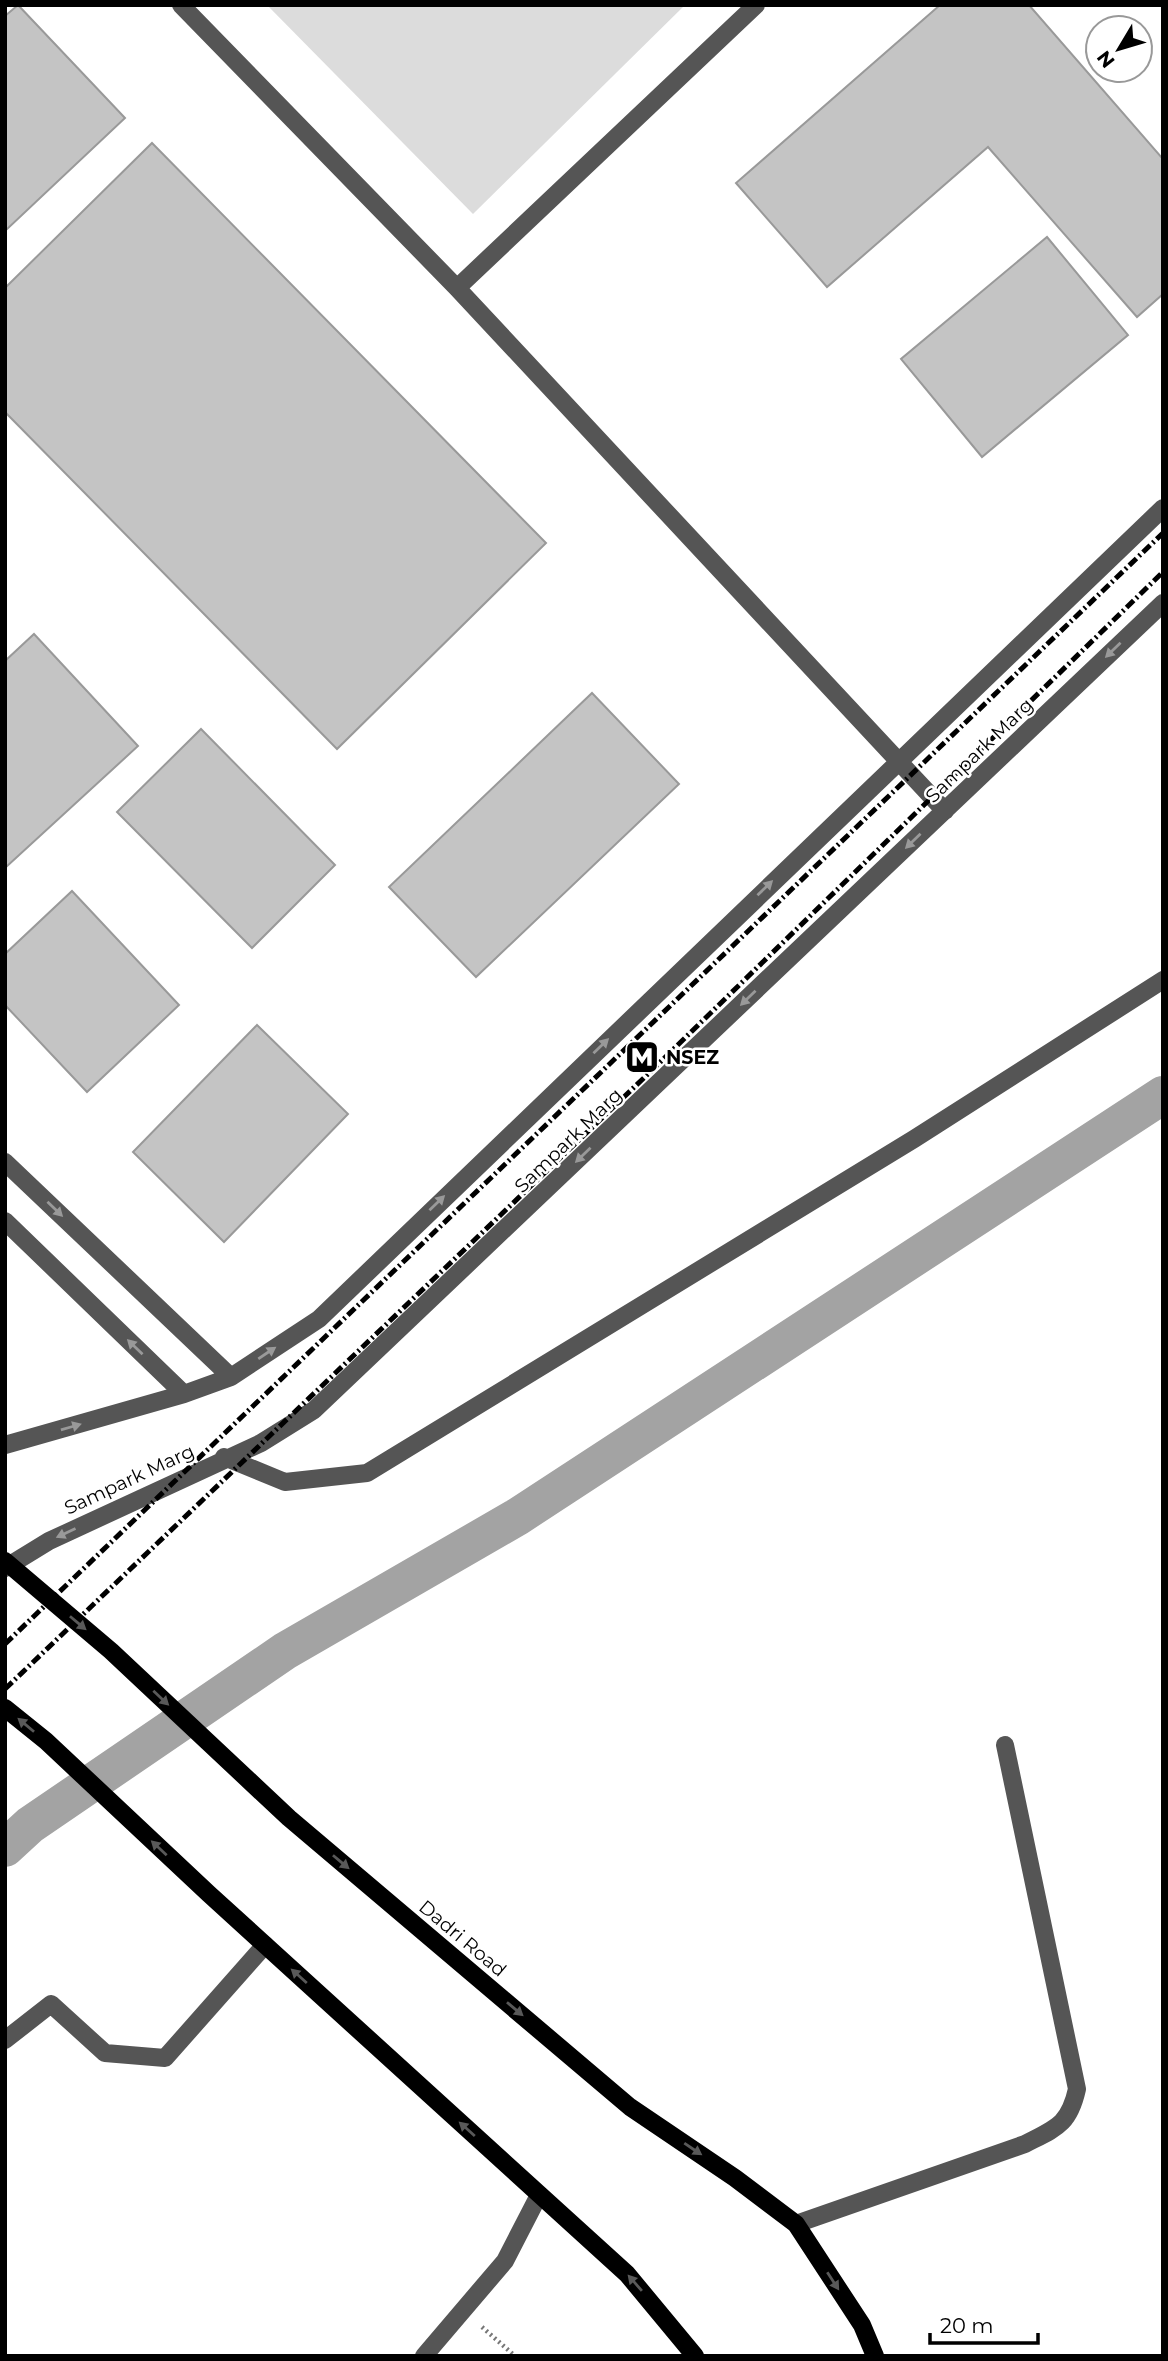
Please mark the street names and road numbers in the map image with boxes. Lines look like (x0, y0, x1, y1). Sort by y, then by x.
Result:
street label: Sampark Marg (921, 693, 1038, 807)
street label: Sampark Marg (510, 1083, 627, 1197)
street label: Sampark Marg (61, 1439, 198, 1520)
street label: Dadri Road (414, 1895, 511, 1982)

